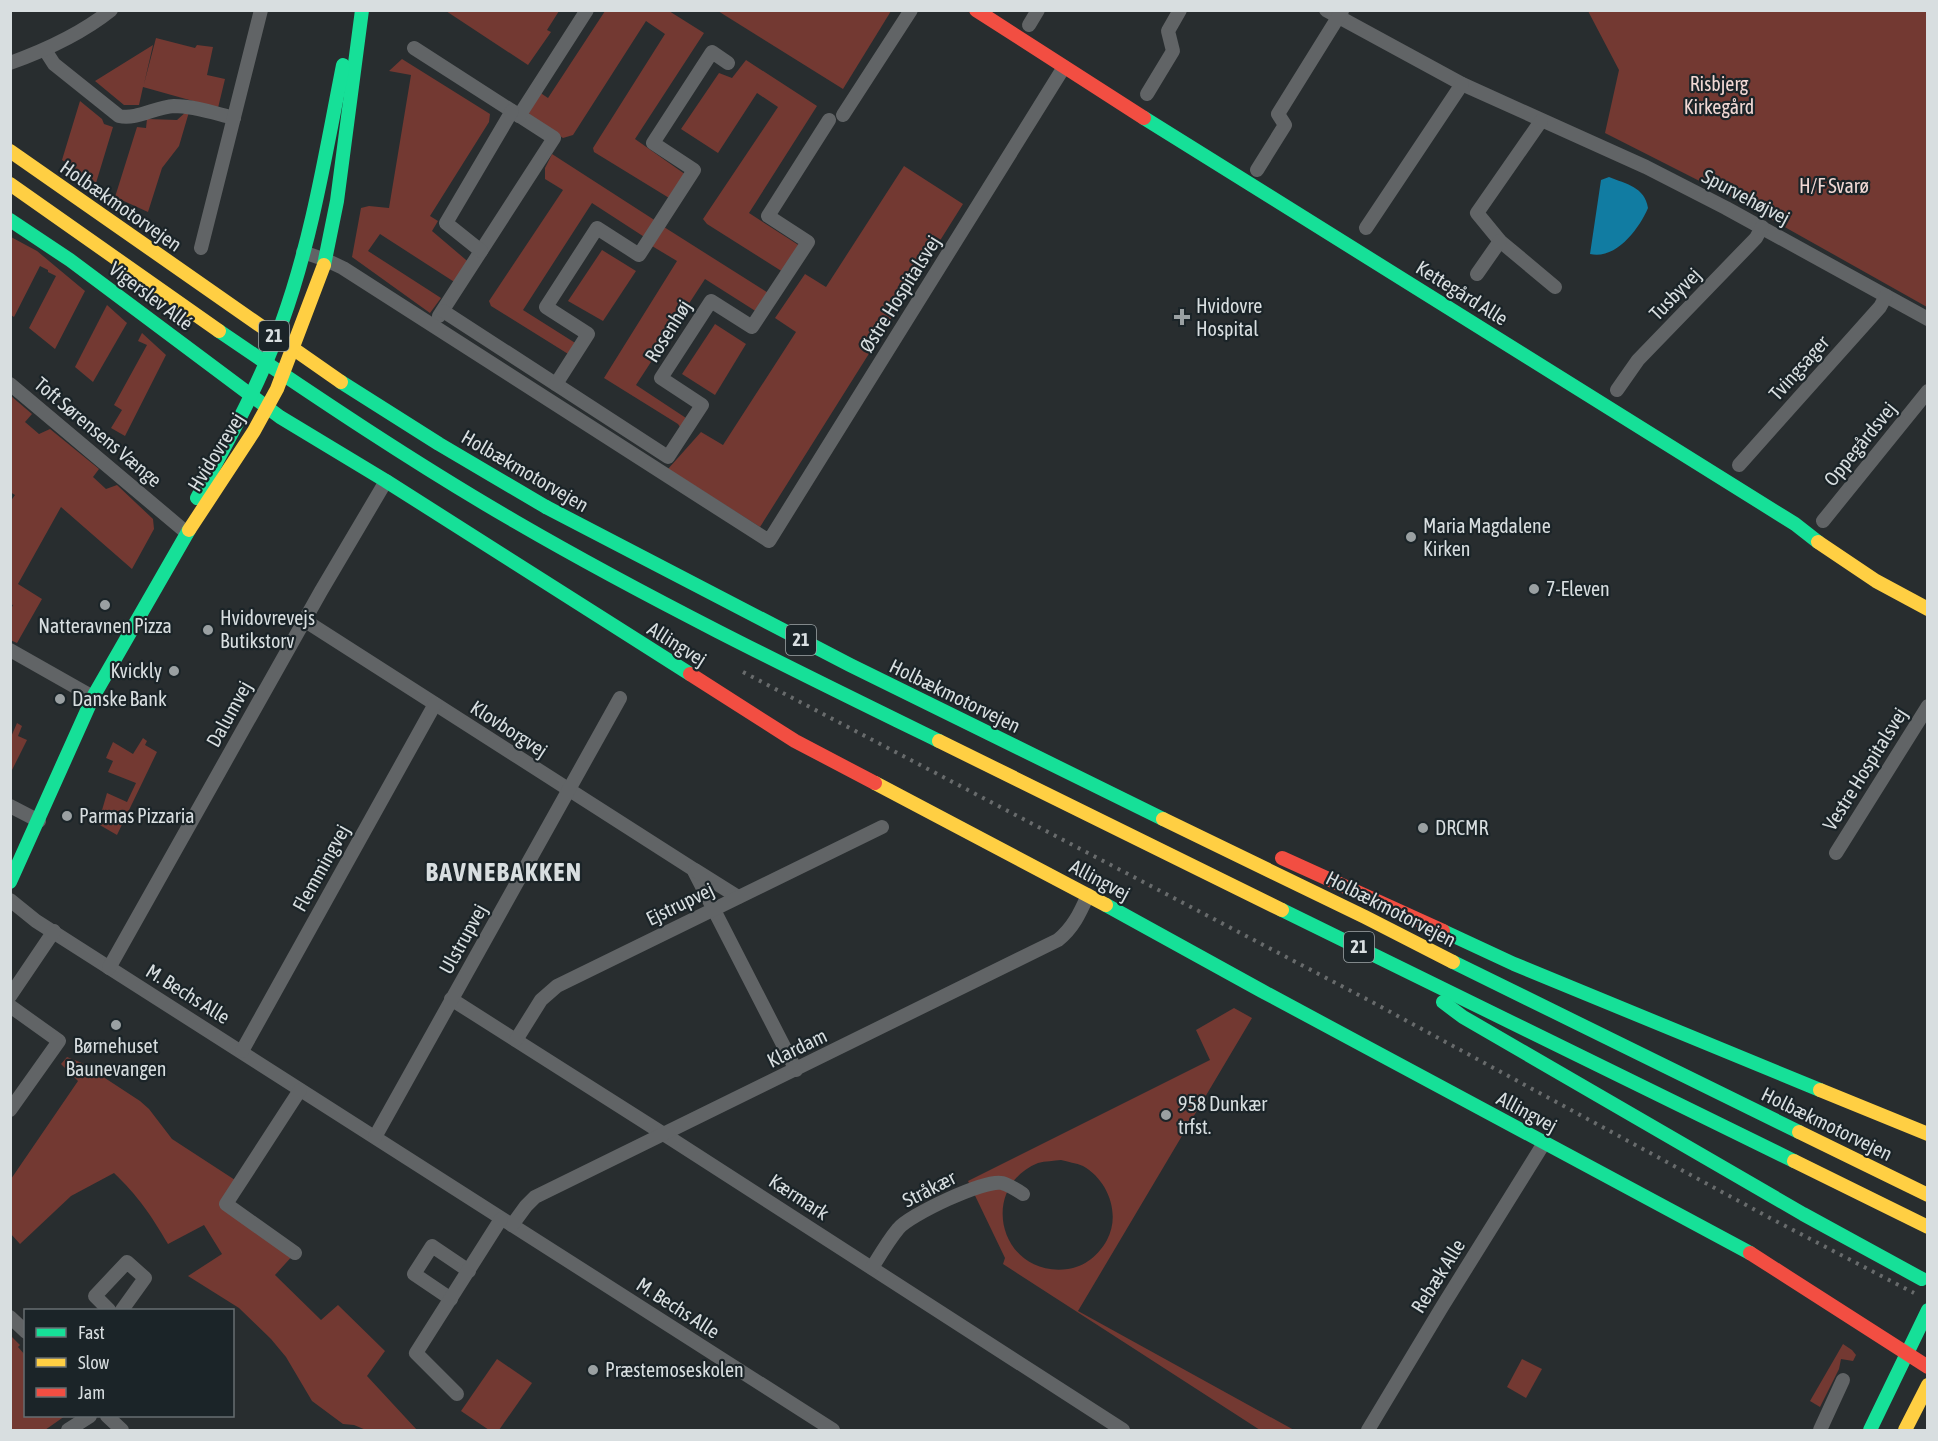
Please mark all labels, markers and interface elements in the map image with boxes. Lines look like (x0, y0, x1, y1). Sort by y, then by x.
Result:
park label: Risbjerg Kirkegård (1684, 72, 1754, 118)
street label: Holbækmotorvejen (56, 155, 186, 256)
street label: Spurvehøjvej (1698, 164, 1794, 229)
park label: H/F Svarø (1799, 174, 1869, 197)
street label: Østre Hospitalsvej (854, 231, 945, 356)
street label: Kettegård Alle (1412, 255, 1512, 330)
street label: Vigerslev Allé (105, 257, 198, 335)
street label: Tusbyvej (1644, 263, 1705, 325)
place label: Hvidovre Hospital (1196, 294, 1262, 340)
street label: Rosenhøj (640, 295, 696, 366)
marker: Hvidovre Hospital (1173, 308, 1191, 326)
road number: 21 (259, 321, 289, 351)
street label: Tvingsager (1764, 330, 1834, 405)
street label: Toft Sørensens Vænge (30, 372, 166, 491)
street label: Oppegårdsvej (1819, 397, 1900, 490)
street label: Hvidovrevej (183, 408, 249, 495)
street label: Holbækmotorvejen (458, 425, 593, 516)
place label: Maria Magdalene Kirken (1423, 514, 1551, 560)
marker: Maria Magdalene Kirken (1404, 530, 1418, 544)
place label: 7-Eleven (1546, 577, 1610, 600)
marker: 7-Eleven (1527, 582, 1541, 596)
marker: Natteravnen Pizza (98, 598, 112, 612)
place label: Hvidovrevejs Butikstorv (220, 606, 315, 652)
place label: Natteravnen Pizza (38, 614, 172, 637)
street label: Allingvej (644, 617, 711, 671)
marker: Hvidovrevejs Butikstorv (201, 623, 215, 637)
road number: 21 (786, 625, 816, 655)
street label: Holbækmotorvejen (886, 654, 1024, 737)
place label: Kvickly (110, 659, 162, 682)
marker: Kvickly (167, 664, 181, 678)
street label: Dalumvej (201, 677, 256, 751)
place label: Danske Bank (72, 687, 167, 710)
marker: Danske Bank (53, 692, 67, 706)
street label: Klovborgvej (467, 695, 552, 762)
street label: Vestre Hospitalsvej (1818, 703, 1911, 834)
place label: Parmas Pizzaria (79, 804, 195, 827)
marker: Parmas Pizzaria (60, 809, 74, 823)
place label: DRCMR (1435, 816, 1488, 839)
street label: Flemmingvej (287, 820, 354, 915)
marker: DRCMR (1416, 821, 1430, 835)
street label: Allingvej (1066, 854, 1134, 905)
district label: BAVNEBAKKEN (425, 857, 583, 887)
street label: Holbækmotorvejen (1322, 866, 1460, 951)
street label: Ejstrupvej (642, 877, 717, 930)
street label: Ulstrupvej (434, 900, 491, 978)
road number: 21 (1344, 932, 1374, 962)
street label: M. Bechs Alle (142, 959, 234, 1028)
marker: Børnehuset Baunevangen (109, 1018, 123, 1032)
street label: Klardam (763, 1023, 830, 1072)
place label: Børnehuset Baunevangen (65, 1034, 167, 1080)
street label: Holbækmotorvejen (1758, 1082, 1896, 1165)
street label: Allingvej (1493, 1086, 1561, 1137)
place label: 958 Dunkær trfst. (1178, 1092, 1268, 1138)
marker: 958 Dunkær trfst. (1159, 1108, 1173, 1122)
street label: Stråkær (898, 1165, 960, 1212)
street label: Kærmark (765, 1169, 834, 1224)
street label: Rebæk Alle (1406, 1235, 1469, 1317)
street label: M. Bechs Alle (632, 1272, 724, 1343)
legend (24, 1309, 234, 1417)
text: Fast (78, 1322, 105, 1343)
text: Slow (78, 1352, 109, 1373)
place label: Præstemoseskolen (605, 1358, 744, 1381)
marker: Præstemoseskolen (586, 1363, 600, 1377)
text: Jam (78, 1382, 105, 1403)

